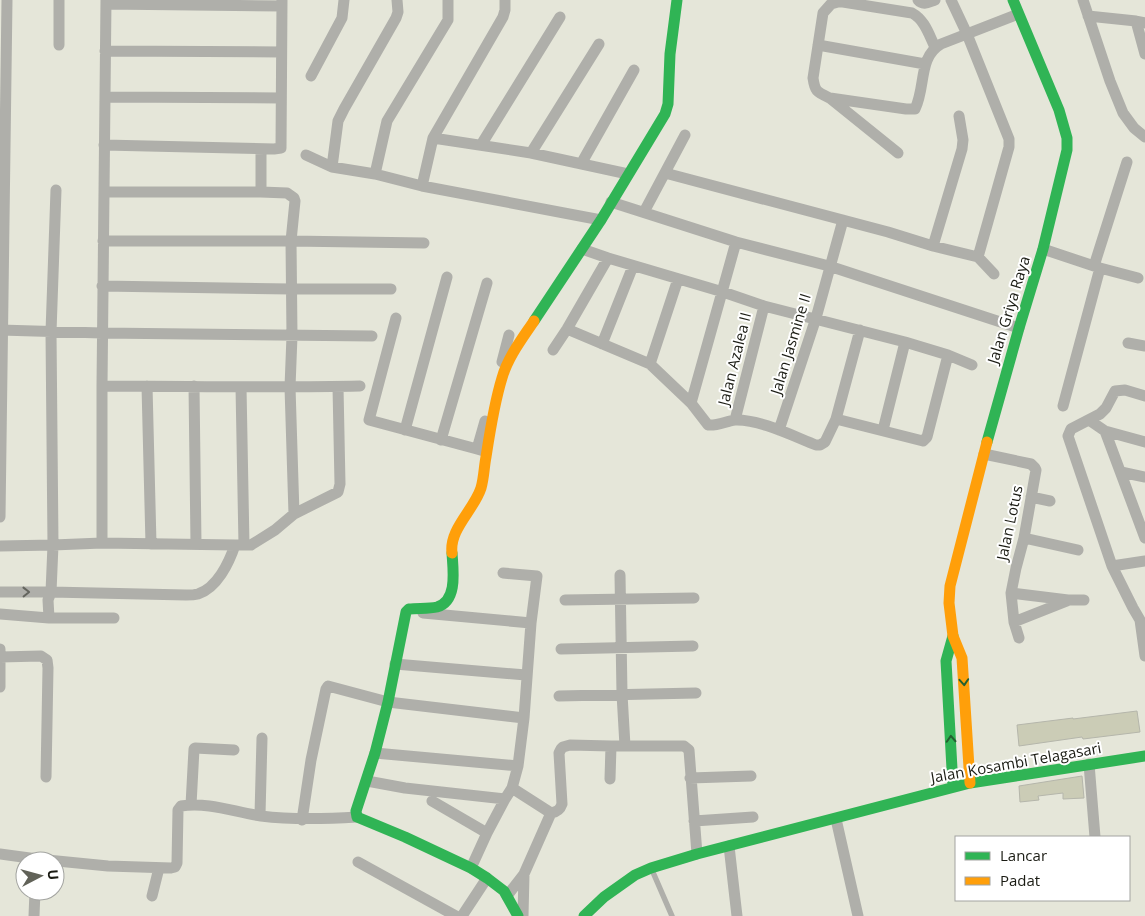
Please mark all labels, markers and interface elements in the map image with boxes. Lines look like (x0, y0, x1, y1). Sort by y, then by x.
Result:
street label: Jalan Griya Raya (982, 253, 1034, 368)
street label: Jalan Jasmine II (765, 291, 815, 399)
street label: Jalan Azalea II (712, 310, 755, 409)
street label: Jalan Lotus (991, 483, 1027, 564)
one-way arrow (22, 587, 30, 597)
one-way arrow (958, 678, 969, 686)
one-way arrow (945, 734, 956, 742)
street label: Jalan Kosambi Telagasari (927, 737, 1103, 787)
legend (955, 836, 1130, 901)
text: Lancar (1000, 845, 1047, 865)
north arrow (15, 851, 65, 901)
text: U (43, 868, 63, 881)
text: Padat (1000, 870, 1040, 890)

